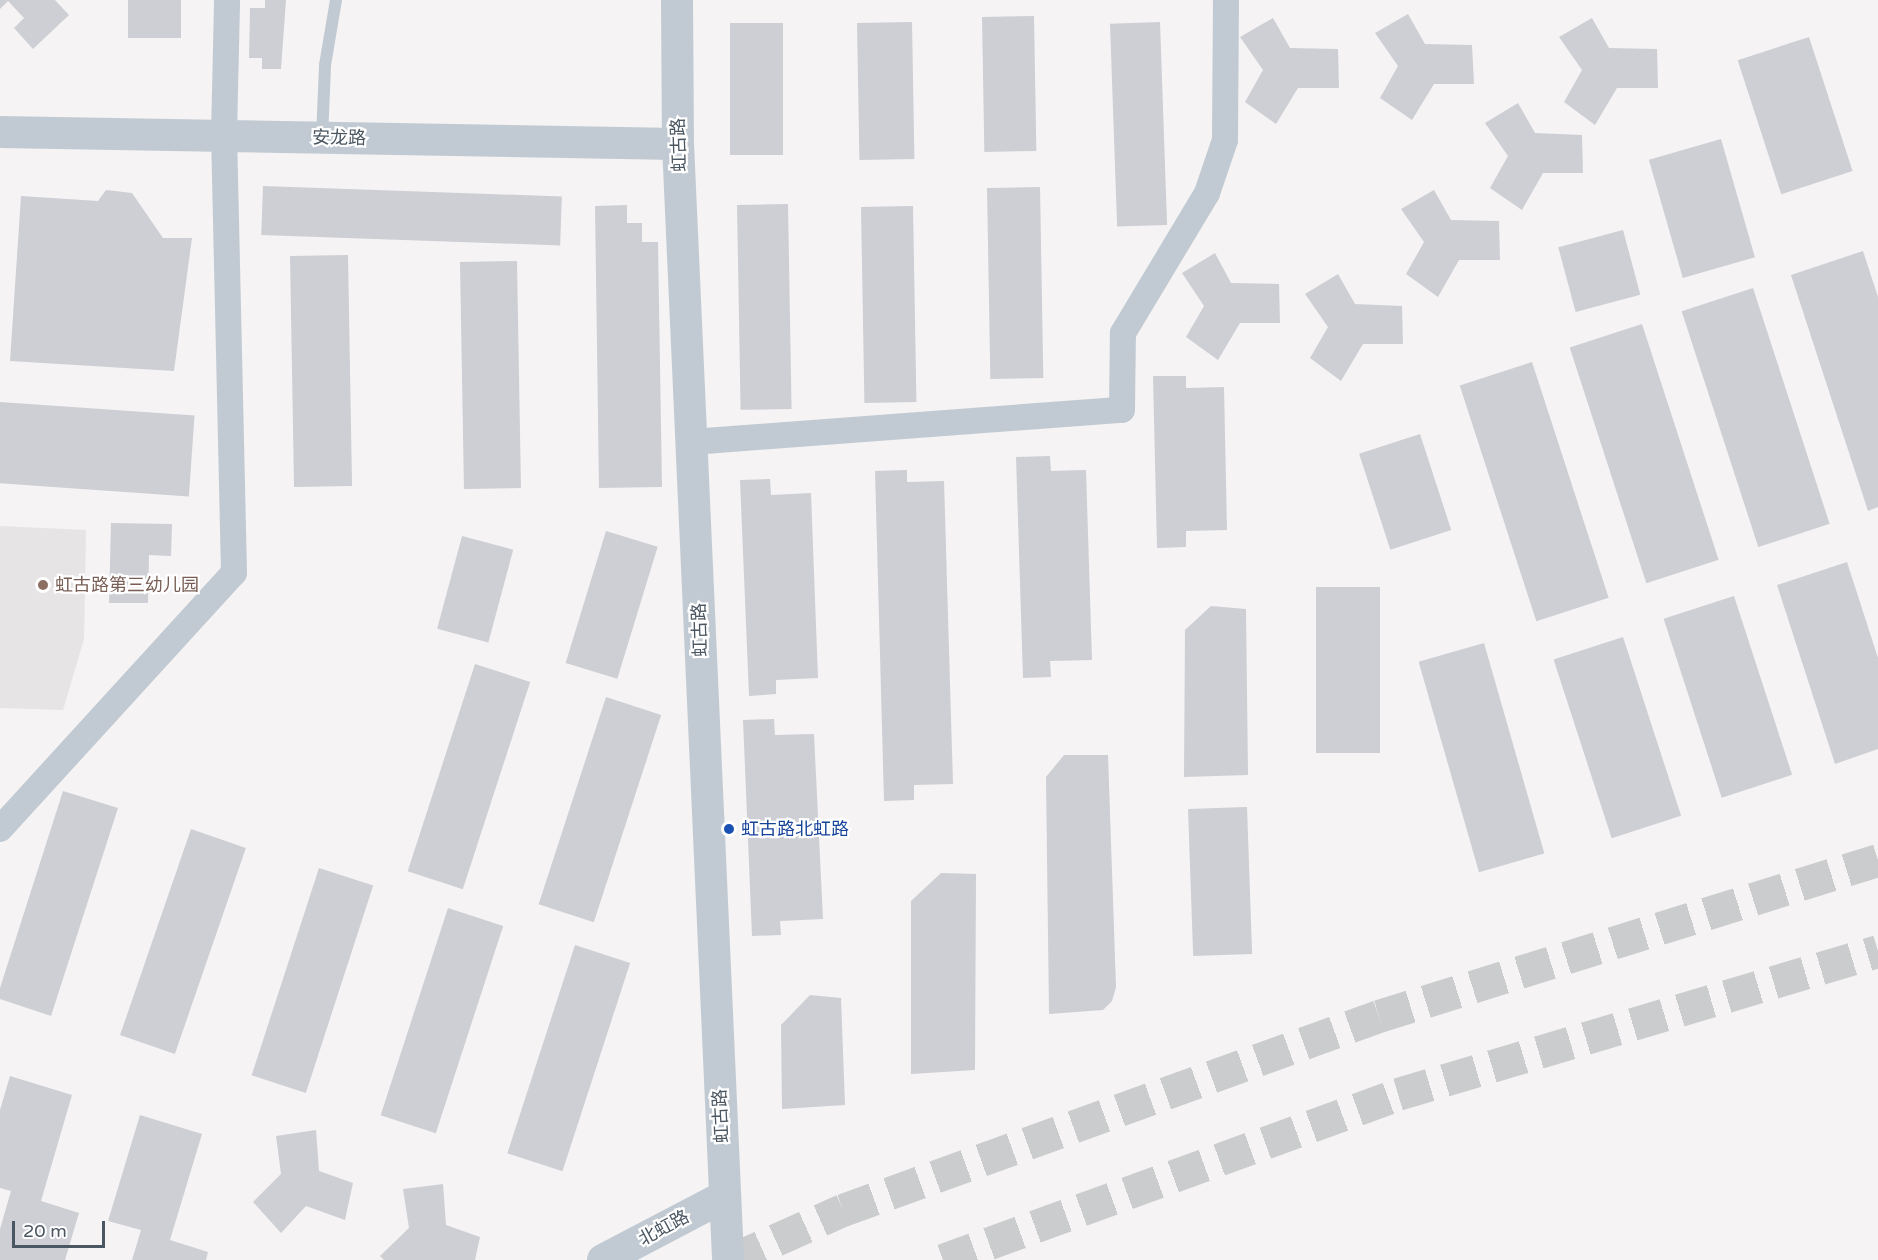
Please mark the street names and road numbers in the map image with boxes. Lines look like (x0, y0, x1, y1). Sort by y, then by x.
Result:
street label: 虹古路 (667, 118, 691, 172)
street label: 安龙路 (312, 127, 366, 149)
street label: 虹古路 (688, 603, 712, 657)
street label: 虹古路 (709, 1088, 733, 1144)
street label: 北虹路 (635, 1206, 693, 1250)

